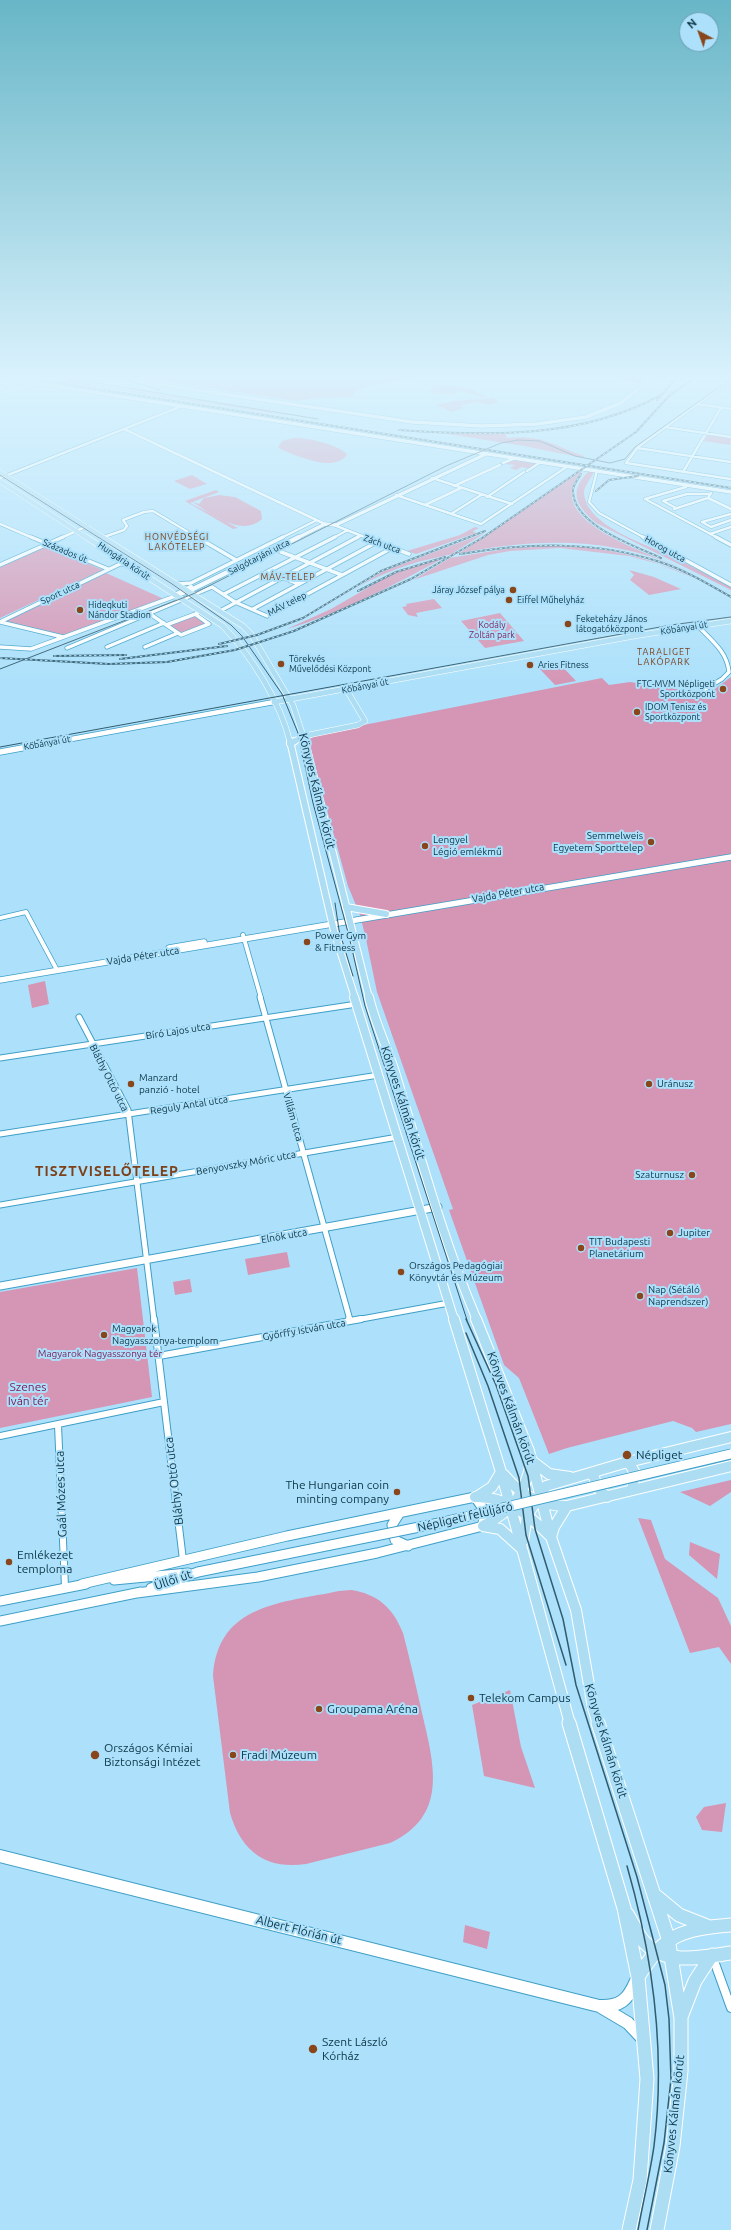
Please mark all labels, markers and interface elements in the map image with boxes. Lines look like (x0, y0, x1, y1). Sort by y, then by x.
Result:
north arrow (679, 12, 719, 52)
text: N (685, 16, 699, 31)
district label: HONVÉDSÉGI LAKÓTELEP (145, 532, 209, 553)
street label: Zách utca (362, 532, 402, 556)
street label: Horog utca (643, 533, 687, 565)
street label: Százados út (41, 537, 89, 565)
street label: Salgótarjáni utca (227, 537, 291, 577)
street label: Hungária körút (96, 540, 152, 582)
district label: MÁV-TELEP (260, 572, 316, 582)
street label: Sport utca (39, 579, 81, 607)
place label: Járay József pálya (432, 585, 505, 595)
marker: Járay József pálya (508, 585, 518, 595)
street label: MÁV telep (266, 590, 308, 618)
marker: Eiffel Műhelyház (504, 595, 514, 605)
place label: Eiffel Műhelyház (517, 595, 584, 605)
place label: Hidegkuti Nándor Stadion (88, 600, 151, 621)
marker: Hidegkuti Nándor Stadion (75, 605, 85, 615)
place label: Feketeházy János látogatóközpont (576, 614, 647, 635)
marker: Feketeházy János látogatóközpont (563, 619, 573, 629)
street label: Kőbányai út (660, 619, 708, 637)
park label: Kodály Zoltán park (469, 620, 515, 641)
district label: TARALIGET LAKÓPARK (637, 647, 691, 668)
place label: Törekvés Művelődési Központ (289, 654, 371, 675)
marker: Törekvés Művelődési Központ (276, 659, 286, 669)
marker: Aries Fitness (525, 660, 535, 670)
place label: Aries Fitness (538, 660, 589, 670)
street label: Kőbányai út (341, 676, 389, 696)
place label: FTC-MVM Népligeti Sportközpont (637, 679, 715, 700)
marker: FTC-MVM Népligeti Sportközpont (718, 684, 728, 694)
place label: IDOM Tenisz és Sportközpont (645, 702, 706, 723)
marker: IDOM Tenisz és Sportközpont (632, 707, 642, 717)
street label: Könyves Kálmán körút (296, 732, 338, 850)
street label: Kőbányai út (23, 734, 71, 752)
place label: Semmelweis Egyetem Sporttelep (553, 830, 643, 854)
place label: Lengyel Légió emlékmű (433, 834, 502, 858)
marker: Semmelweis Egyetem Sporttelep (646, 837, 656, 847)
marker: Lengyel Légió emlékmű (420, 841, 430, 851)
street label: Vajda Péter utca (471, 881, 545, 905)
place label: Power Gym & Fitness (315, 930, 366, 954)
marker: Power Gym & Fitness (302, 937, 312, 947)
street label: Vajda Péter utca (106, 944, 180, 968)
street label: Bíró Lajos utca (145, 1020, 211, 1042)
street label: Bláthy Ottó utca (87, 1042, 131, 1114)
street label: Könyves Kálmán körút (378, 1044, 428, 1162)
place label: Manzard panzió - hotel (139, 1072, 200, 1096)
place label: Uránusz (657, 1078, 693, 1090)
marker: Manzard panzió - hotel (126, 1079, 136, 1089)
marker: Uránusz (644, 1079, 654, 1089)
street label: Villám utca (280, 1091, 306, 1143)
street label: Reguly Antal utca (149, 1093, 229, 1117)
street label: Benyovszky Móric utca (195, 1148, 297, 1178)
district label: TISZTVISELŐTELEP (35, 1163, 179, 1179)
place label: Szaturnusz (635, 1169, 684, 1181)
marker: Szaturnusz (687, 1170, 697, 1180)
street label: Elnök utca (260, 1226, 308, 1246)
place label: Jupiter (678, 1227, 710, 1239)
marker: Jupiter (665, 1228, 675, 1238)
place label: TIT Budapesti Planetárium (589, 1236, 650, 1260)
marker: TIT Budapesti Planetárium (576, 1243, 586, 1253)
place label: Országos Pedagógiai Könyvtár és Múzeum (409, 1260, 502, 1284)
marker: Országos Pedagógiai Könyvtár és Múzeum (396, 1267, 406, 1277)
place label: Nap (Sétáló Naprendszer) (648, 1284, 708, 1308)
marker: Nap (Sétáló Naprendszer) (635, 1291, 645, 1301)
street label: Győrffy István utca (262, 1317, 346, 1343)
place label: Magyarok Nagyasszonya-templom (112, 1323, 218, 1346)
marker: Magyarok Nagyasszonya-templom (99, 1330, 109, 1340)
park label: Magyarok Nagyasszonya tér (38, 1348, 162, 1360)
street label: Könyves Kálmán körút (484, 1350, 538, 1466)
park label: Szenes Iván tér (8, 1380, 48, 1408)
street label: Bláthy Ottó utca (161, 1436, 187, 1526)
place label: Népliget (636, 1448, 683, 1462)
marker: Népliget (621, 1449, 633, 1461)
street label: Gaál Mózes utca (52, 1450, 70, 1538)
place label: The Hungarian coin minting company (285, 1478, 389, 1506)
marker: The Hungarian coin minting company (392, 1487, 402, 1497)
street label: Népligeti felüljáró (416, 1499, 514, 1535)
place label: Emlékezet temploma (17, 1548, 73, 1576)
marker: Emlékezet temploma (4, 1557, 14, 1567)
street label: Üllői út (152, 1567, 194, 1593)
street label: Könyves Kálmán körút (582, 1682, 630, 1800)
place label: Telekom Campus (479, 1691, 570, 1705)
marker: Telekom Campus (466, 1693, 476, 1703)
place label: Groupama Aréna (327, 1702, 418, 1716)
marker: Groupama Aréna (314, 1704, 324, 1714)
place label: Országos Kémiai Biztonsági Intézet (104, 1741, 201, 1769)
place label: Fradi Múzeum (241, 1748, 317, 1762)
marker: Országos Kémiai Biztonsági Intézet (89, 1749, 101, 1761)
marker: Fradi Múzeum (228, 1750, 238, 1760)
street label: Albert Flórián út (255, 1912, 343, 1948)
place label: Szent László Kórház (322, 2035, 388, 2063)
marker: Szent László Kórház (307, 2043, 319, 2055)
street label: Könyves Kálmán körút (661, 2054, 687, 2174)

